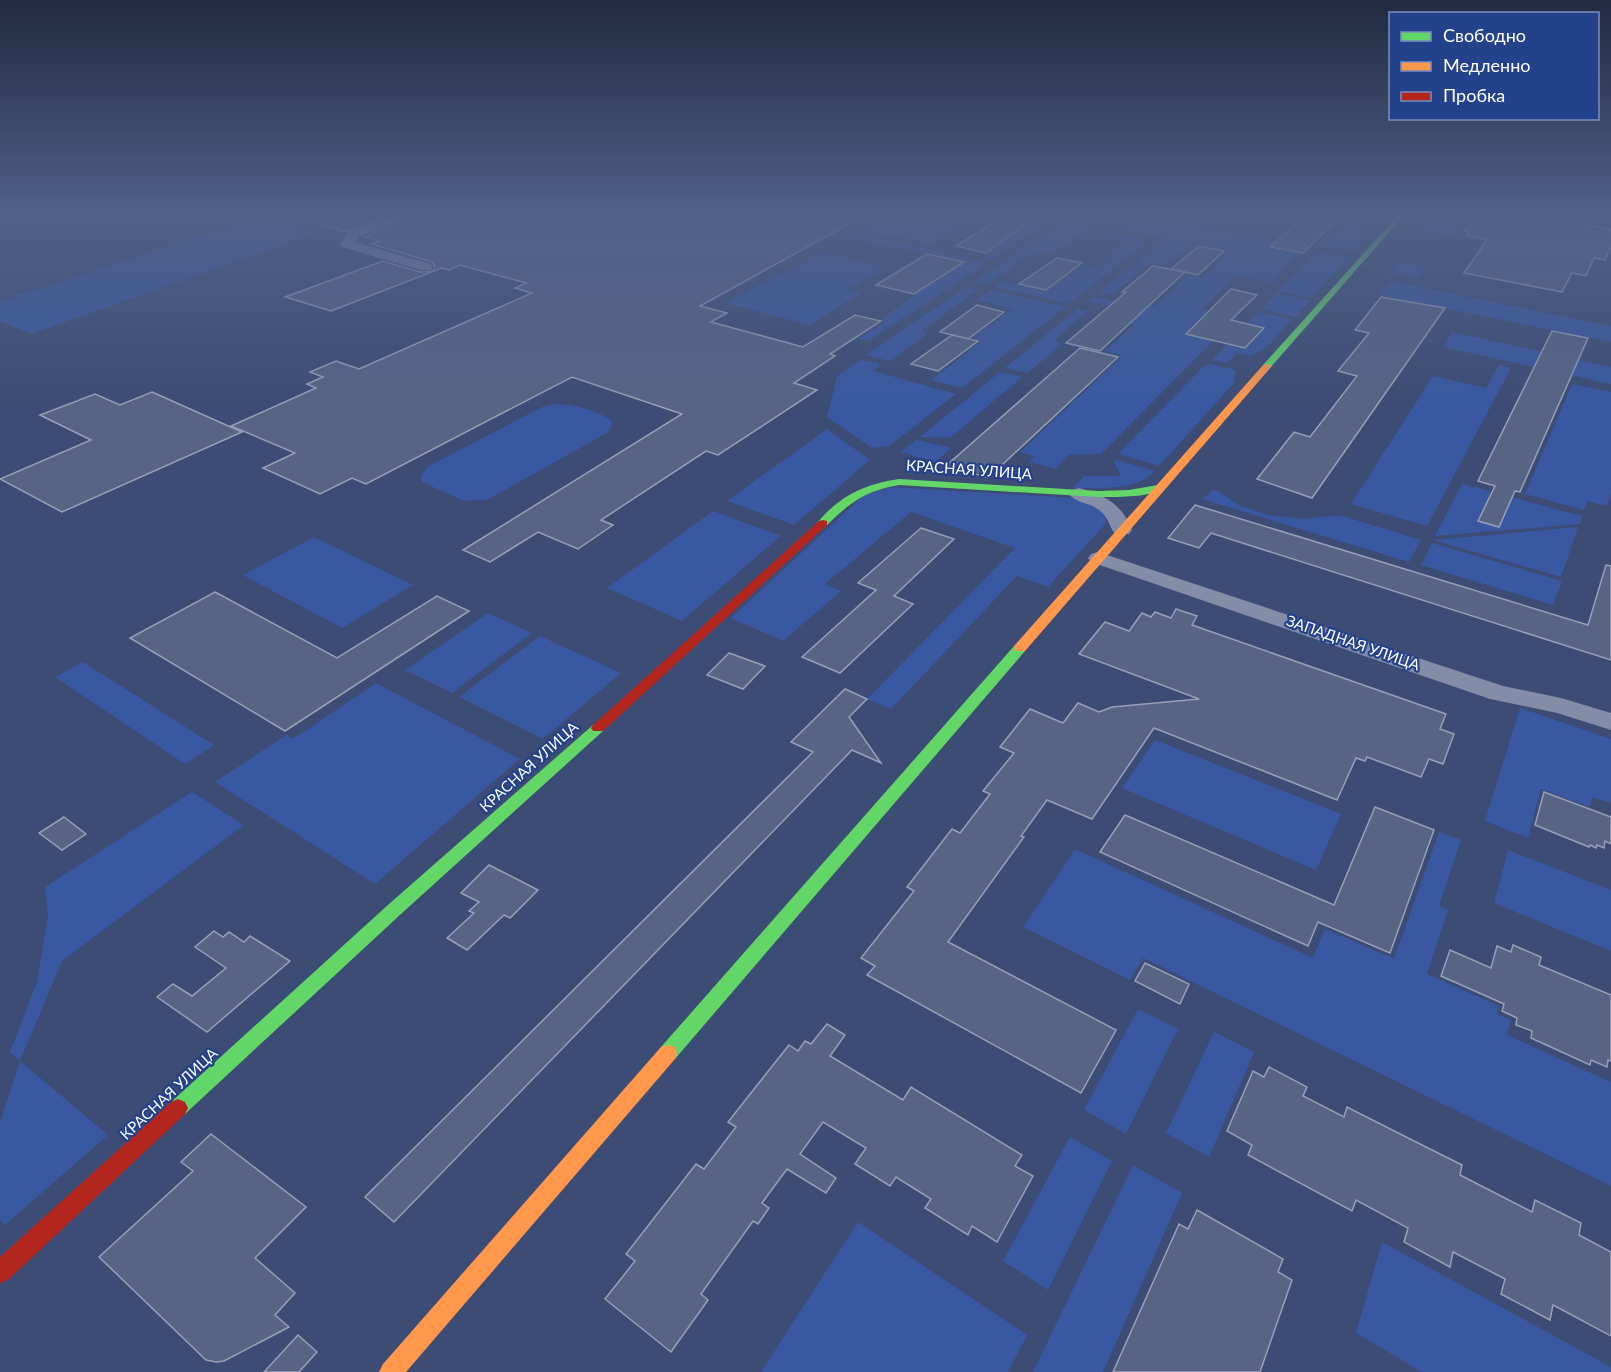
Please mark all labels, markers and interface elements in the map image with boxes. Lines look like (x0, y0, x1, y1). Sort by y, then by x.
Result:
legend (1389, 12, 1599, 120)
text: Свободно (1443, 24, 1526, 46)
text: Медленно (1443, 54, 1531, 76)
text: Пробка (1443, 84, 1505, 106)
street label: КРАСНАЯ УЛИЦА (905, 456, 1034, 482)
street label: ЗАПАДНАЯ УЛИЦА (1284, 611, 1423, 674)
street label: КРАСНАЯ УЛИЦА (475, 717, 582, 815)
street label: КРАСНАЯ УЛИЦА (116, 1043, 221, 1143)

